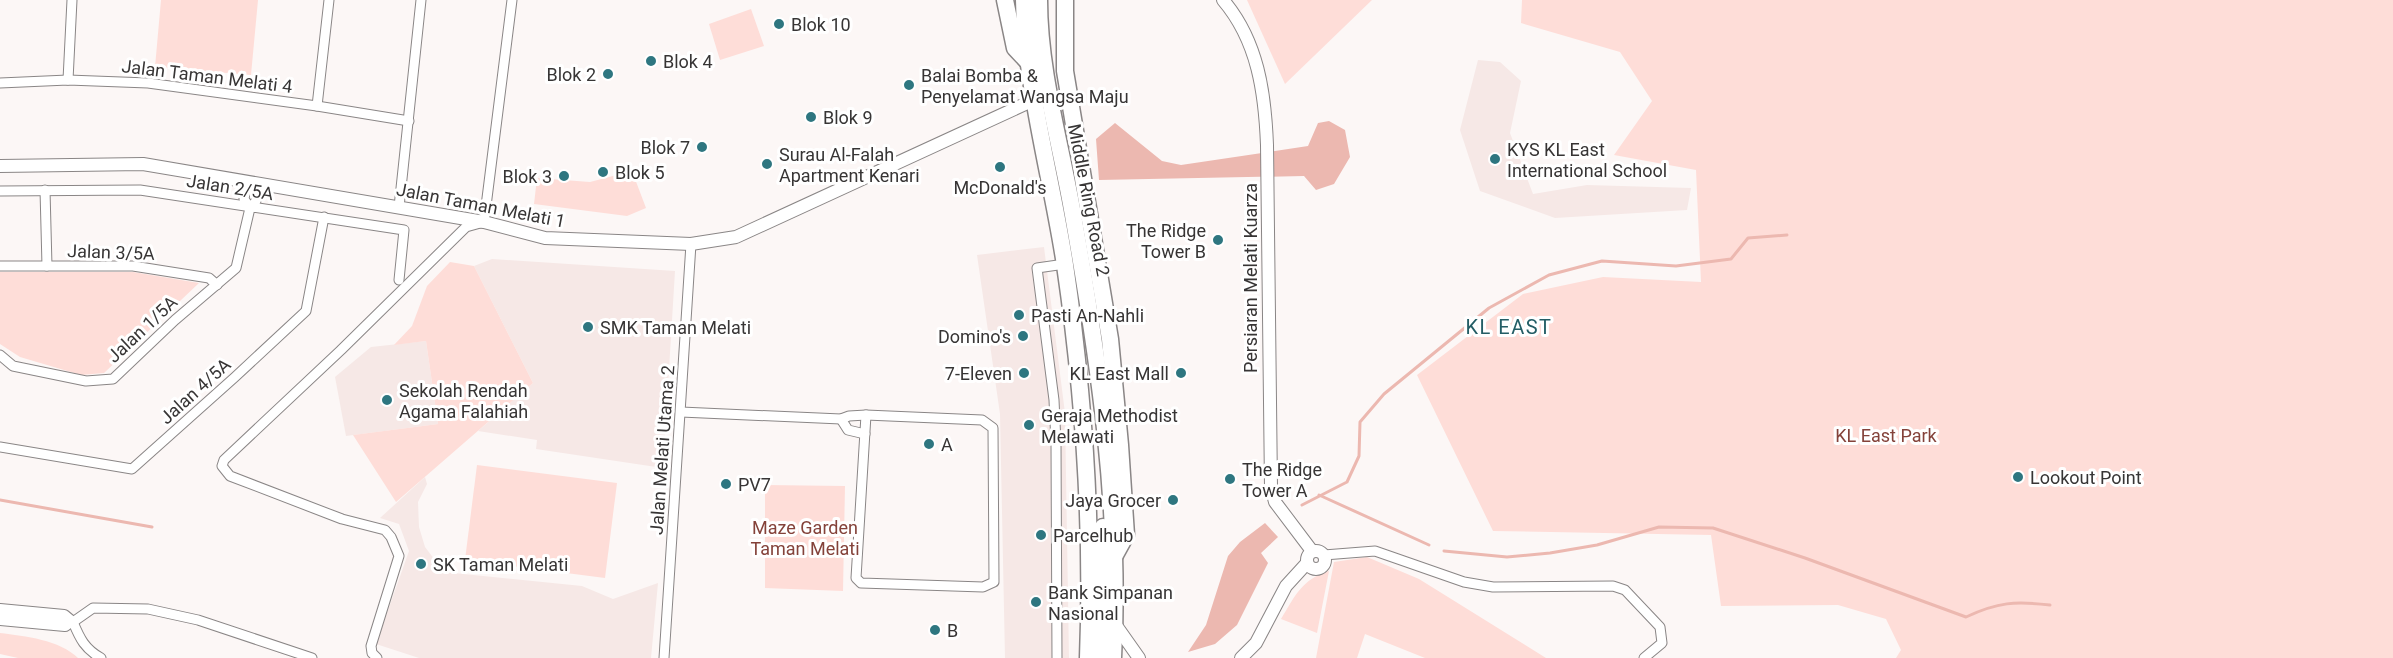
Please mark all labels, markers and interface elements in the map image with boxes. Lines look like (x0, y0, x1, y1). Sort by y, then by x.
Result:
place label: Blok 10 (791, 14, 851, 35)
marker: Blok 10 (772, 17, 786, 31)
place label: Blok 4 (663, 51, 713, 72)
marker: Blok 4 (644, 54, 658, 68)
street label: Jalan Taman Melati 4 (120, 55, 294, 97)
place label: Blok 2 (546, 64, 596, 85)
place label: Balai Bomba & Penyelamat Wangsa Maju (921, 65, 1129, 107)
marker: Blok 2 (601, 67, 615, 81)
marker: Balai Bomba & Penyelamat Wangsa Maju (902, 78, 916, 92)
place label: Blok 9 (823, 107, 873, 128)
marker: Blok 9 (804, 110, 818, 124)
street label: Middle Ring Road 2 (1064, 122, 1114, 278)
place label: Blok 7 (640, 137, 690, 158)
place label: KYS KL East International School (1507, 139, 1667, 181)
marker: Blok 7 (695, 140, 709, 154)
place label: Surau Al-Falah Apartment Kenari (779, 144, 920, 186)
marker: KYS KL East International School (1488, 152, 1502, 166)
marker: Surau Al-Falah Apartment Kenari (760, 157, 774, 171)
marker: McDonald's (993, 160, 1007, 174)
place label: Blok 5 (615, 162, 665, 183)
marker: Blok 5 (596, 165, 610, 179)
place label: Blok 3 (502, 166, 552, 187)
marker: Blok 3 (557, 169, 571, 183)
street label: Jalan 2/5A (185, 170, 275, 204)
place label: McDonald's (953, 177, 1047, 198)
street label: Jalan Taman Melati 1 (395, 178, 567, 232)
street label: Persiaran Melati Kuarza (1240, 183, 1261, 373)
place label: The Ridge Tower B (1126, 220, 1206, 262)
marker: The Ridge Tower B (1211, 233, 1225, 247)
street label: Jalan 3/5A (67, 240, 155, 264)
street label: Jalan 1/5A (103, 291, 181, 367)
place label: Pasti An-Nahli (1031, 305, 1144, 326)
marker: Pasti An-Nahli (1012, 308, 1026, 322)
district label: KL EAST (1465, 315, 1553, 339)
place label: SMK Taman Melati (600, 317, 751, 338)
marker: SMK Taman Melati (581, 320, 595, 334)
place label: Domino's (938, 326, 1011, 347)
marker: Domino's (1016, 329, 1030, 343)
street label: Jalan 4/5A (155, 354, 235, 428)
place label: 7-Eleven (945, 363, 1012, 384)
place label: KL East Mall (1070, 363, 1169, 384)
street label: Jalan Melati Utama 2 (646, 364, 678, 536)
marker: 7-Eleven (1017, 366, 1031, 380)
marker: KL East Mall (1174, 366, 1188, 380)
place label: Sekolah Rendah Agama Falahiah (399, 380, 528, 422)
marker: Sekolah Rendah Agama Falahiah (380, 393, 394, 407)
place label: Geraja Methodist Melawati (1041, 405, 1178, 447)
marker: Geraja Methodist Melawati (1022, 418, 1036, 432)
park label: KL East Park (1835, 425, 1938, 446)
place label: A (941, 434, 953, 455)
marker: A (922, 437, 936, 451)
place label: The Ridge Tower A (1242, 459, 1322, 501)
place label: Lookout Point (2030, 467, 2142, 488)
marker: Lookout Point (2011, 470, 2025, 484)
marker: The Ridge Tower A (1223, 472, 1237, 486)
place label: PV7 (738, 474, 771, 495)
marker: PV7 (719, 477, 733, 491)
place label: Jaya Grocer (1065, 490, 1161, 511)
marker: Jaya Grocer (1166, 493, 1180, 507)
park label: Maze Garden Taman Melati (750, 517, 860, 559)
place label: Parcelhub (1053, 525, 1133, 546)
marker: Parcelhub (1034, 528, 1048, 542)
place label: SK Taman Melati (433, 554, 568, 575)
marker: SK Taman Melati (414, 557, 428, 571)
place label: Bank Simpanan Nasional (1048, 582, 1173, 624)
marker: Bank Simpanan Nasional (1029, 595, 1043, 609)
place label: B (947, 620, 958, 641)
marker: B (928, 623, 942, 637)

